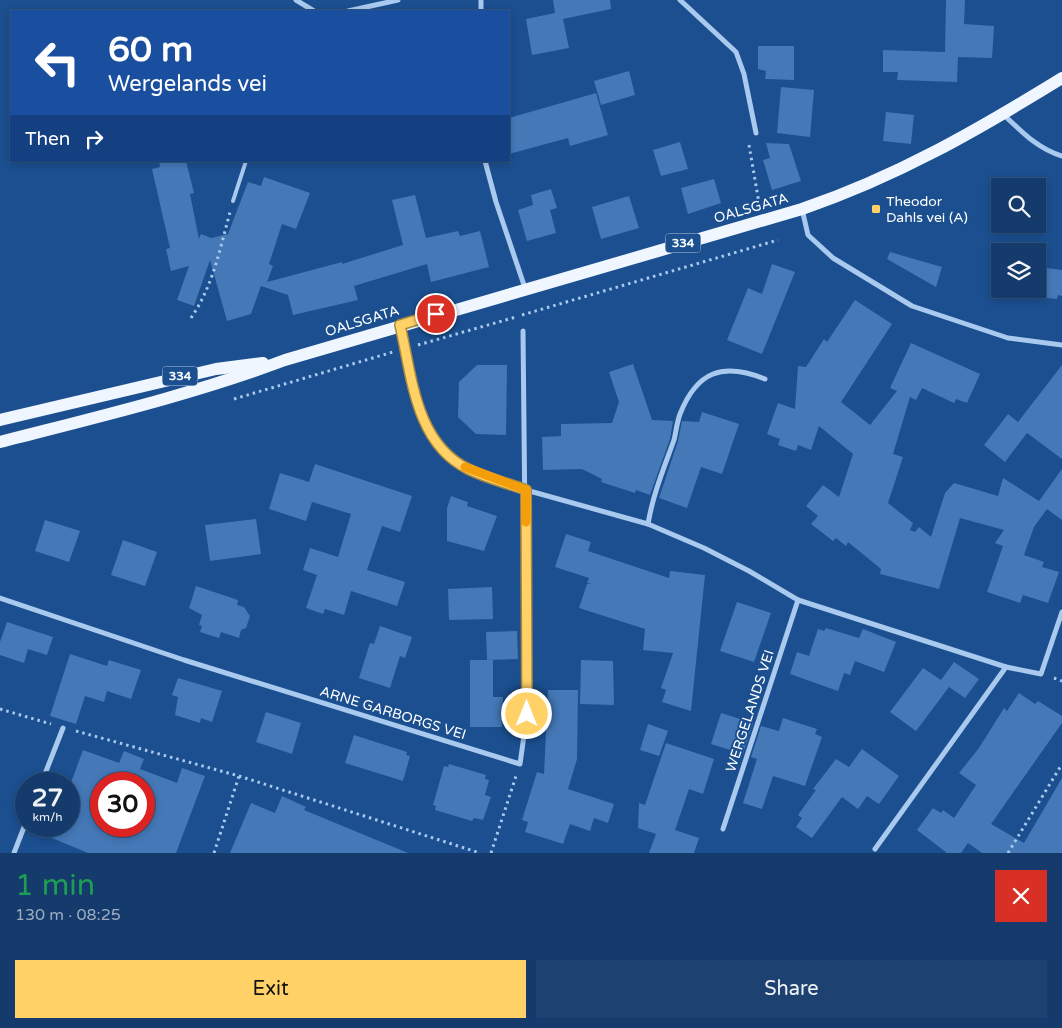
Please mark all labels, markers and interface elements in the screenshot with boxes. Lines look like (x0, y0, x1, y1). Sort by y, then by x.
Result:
text: 60 m (108, 29, 193, 71)
icon: left (25, 30, 90, 95)
text: Wergelands vei (108, 71, 267, 97)
icon: right (80, 125, 108, 153)
text: Then (25, 128, 70, 150)
map controls (991, 178, 1046, 298)
button: search (991, 178, 1046, 233)
street label: OALSGATA (712, 189, 790, 227)
place label: Theodor Dahls vei (A) (886, 193, 968, 226)
marker: Theodor Dahls vei (A) (870, 203, 882, 215)
road number: 334 (666, 234, 700, 252)
button: layers (991, 243, 1046, 298)
pin (415, 293, 457, 335)
icon: arrive (422, 300, 450, 328)
street label: OALSGATA (323, 302, 401, 340)
road number: 334 (162, 366, 198, 386)
street label: WERGELANDS VEI (722, 648, 778, 774)
street label: ARNE GARBORGS VEI (318, 683, 468, 743)
position arrow (500, 687, 552, 739)
speed limit sign: 30 (90, 772, 155, 837)
text: 27 (32, 783, 63, 813)
text: km/h (32, 810, 63, 824)
text: 1 min (15, 867, 95, 904)
button: close (995, 870, 1047, 922)
text: 130 m · 08:25 (15, 905, 121, 925)
button: Exit (15, 960, 526, 1018)
button: Share (536, 960, 1047, 1018)

